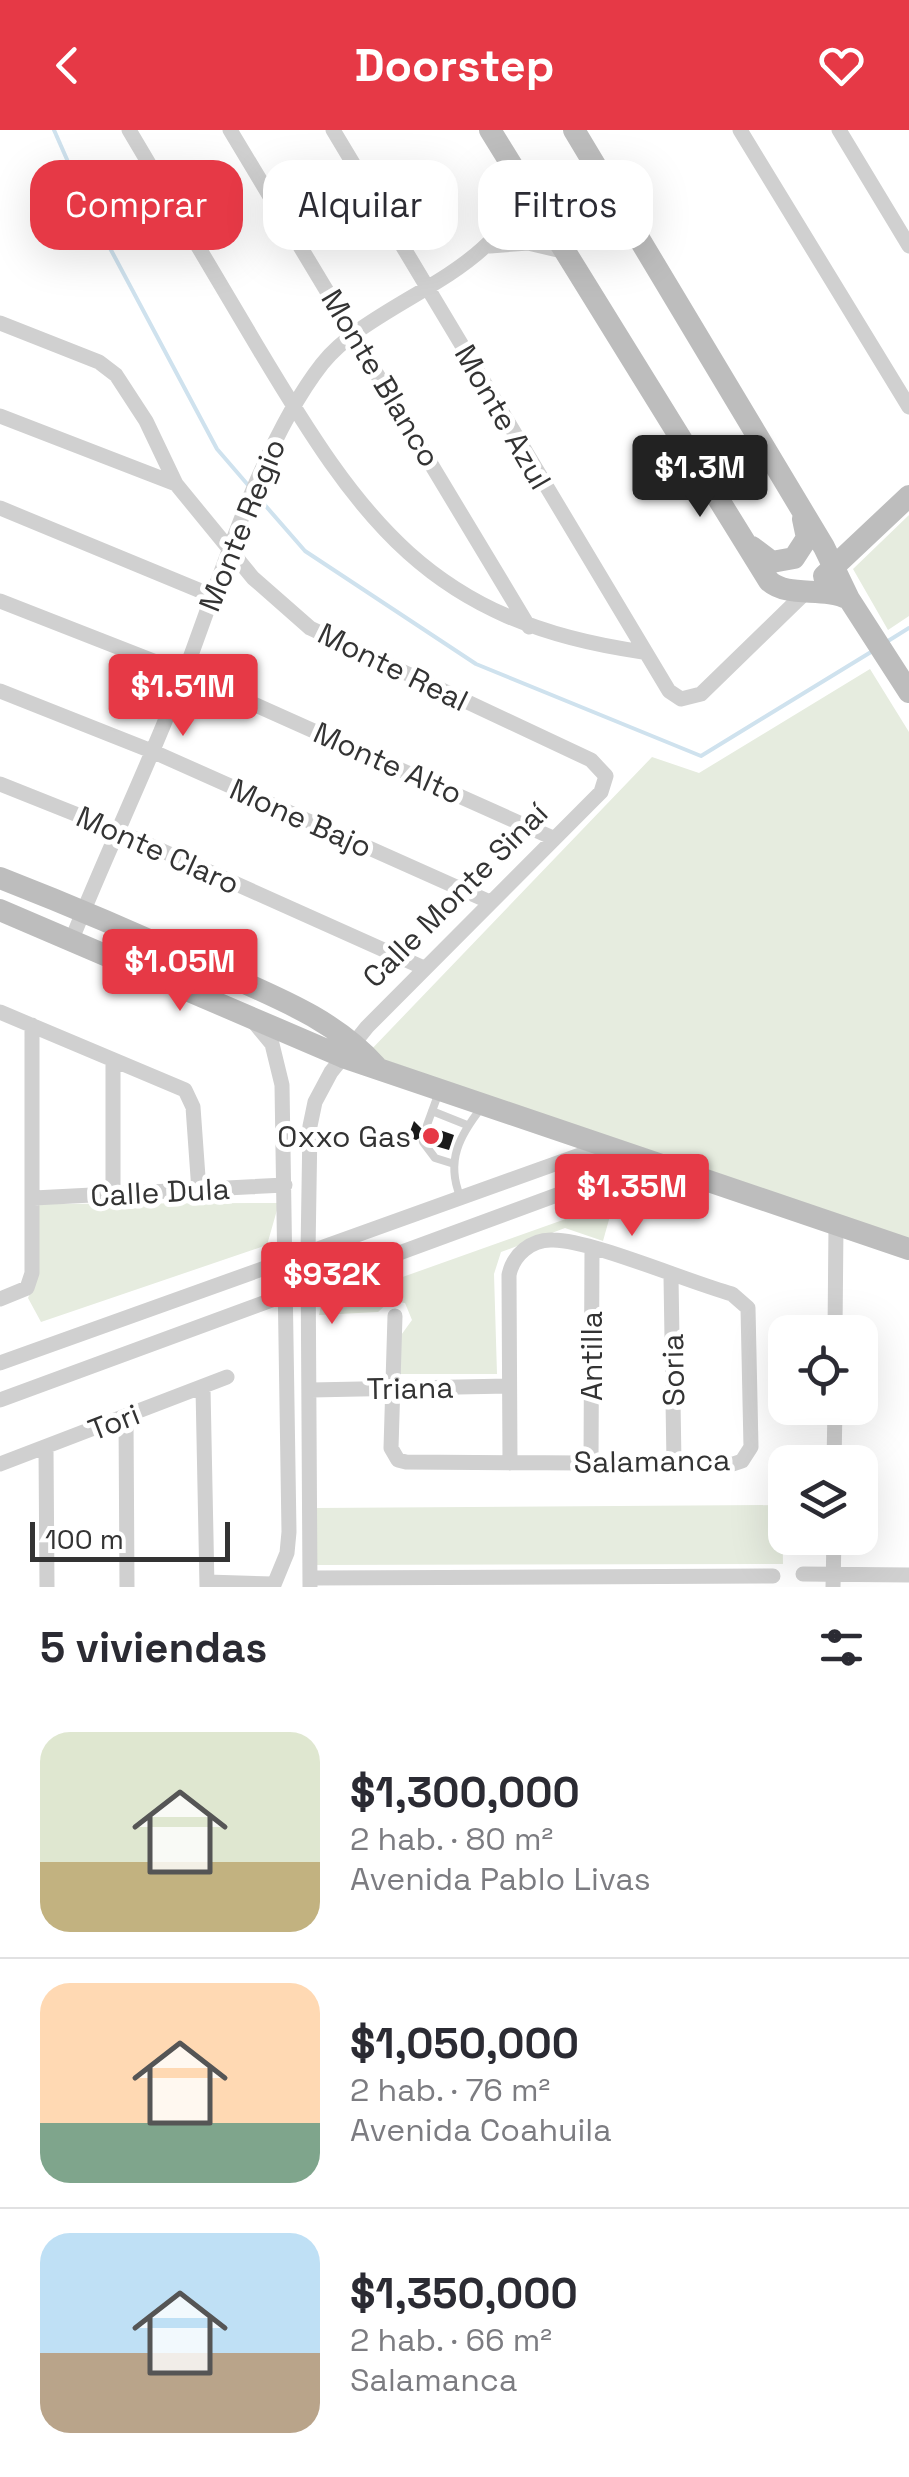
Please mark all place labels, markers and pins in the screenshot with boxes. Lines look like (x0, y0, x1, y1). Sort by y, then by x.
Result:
pin: $1.3M (630, 435, 770, 520)
pin: $1.51M (102, 654, 264, 739)
pin: $1.05M (99, 929, 261, 1014)
place label: Oxxo Gas (277, 1117, 411, 1156)
marker: Oxxo Gas (420, 1125, 442, 1147)
pin: $1.35M (551, 1154, 713, 1239)
pin: $932K (262, 1242, 402, 1327)

